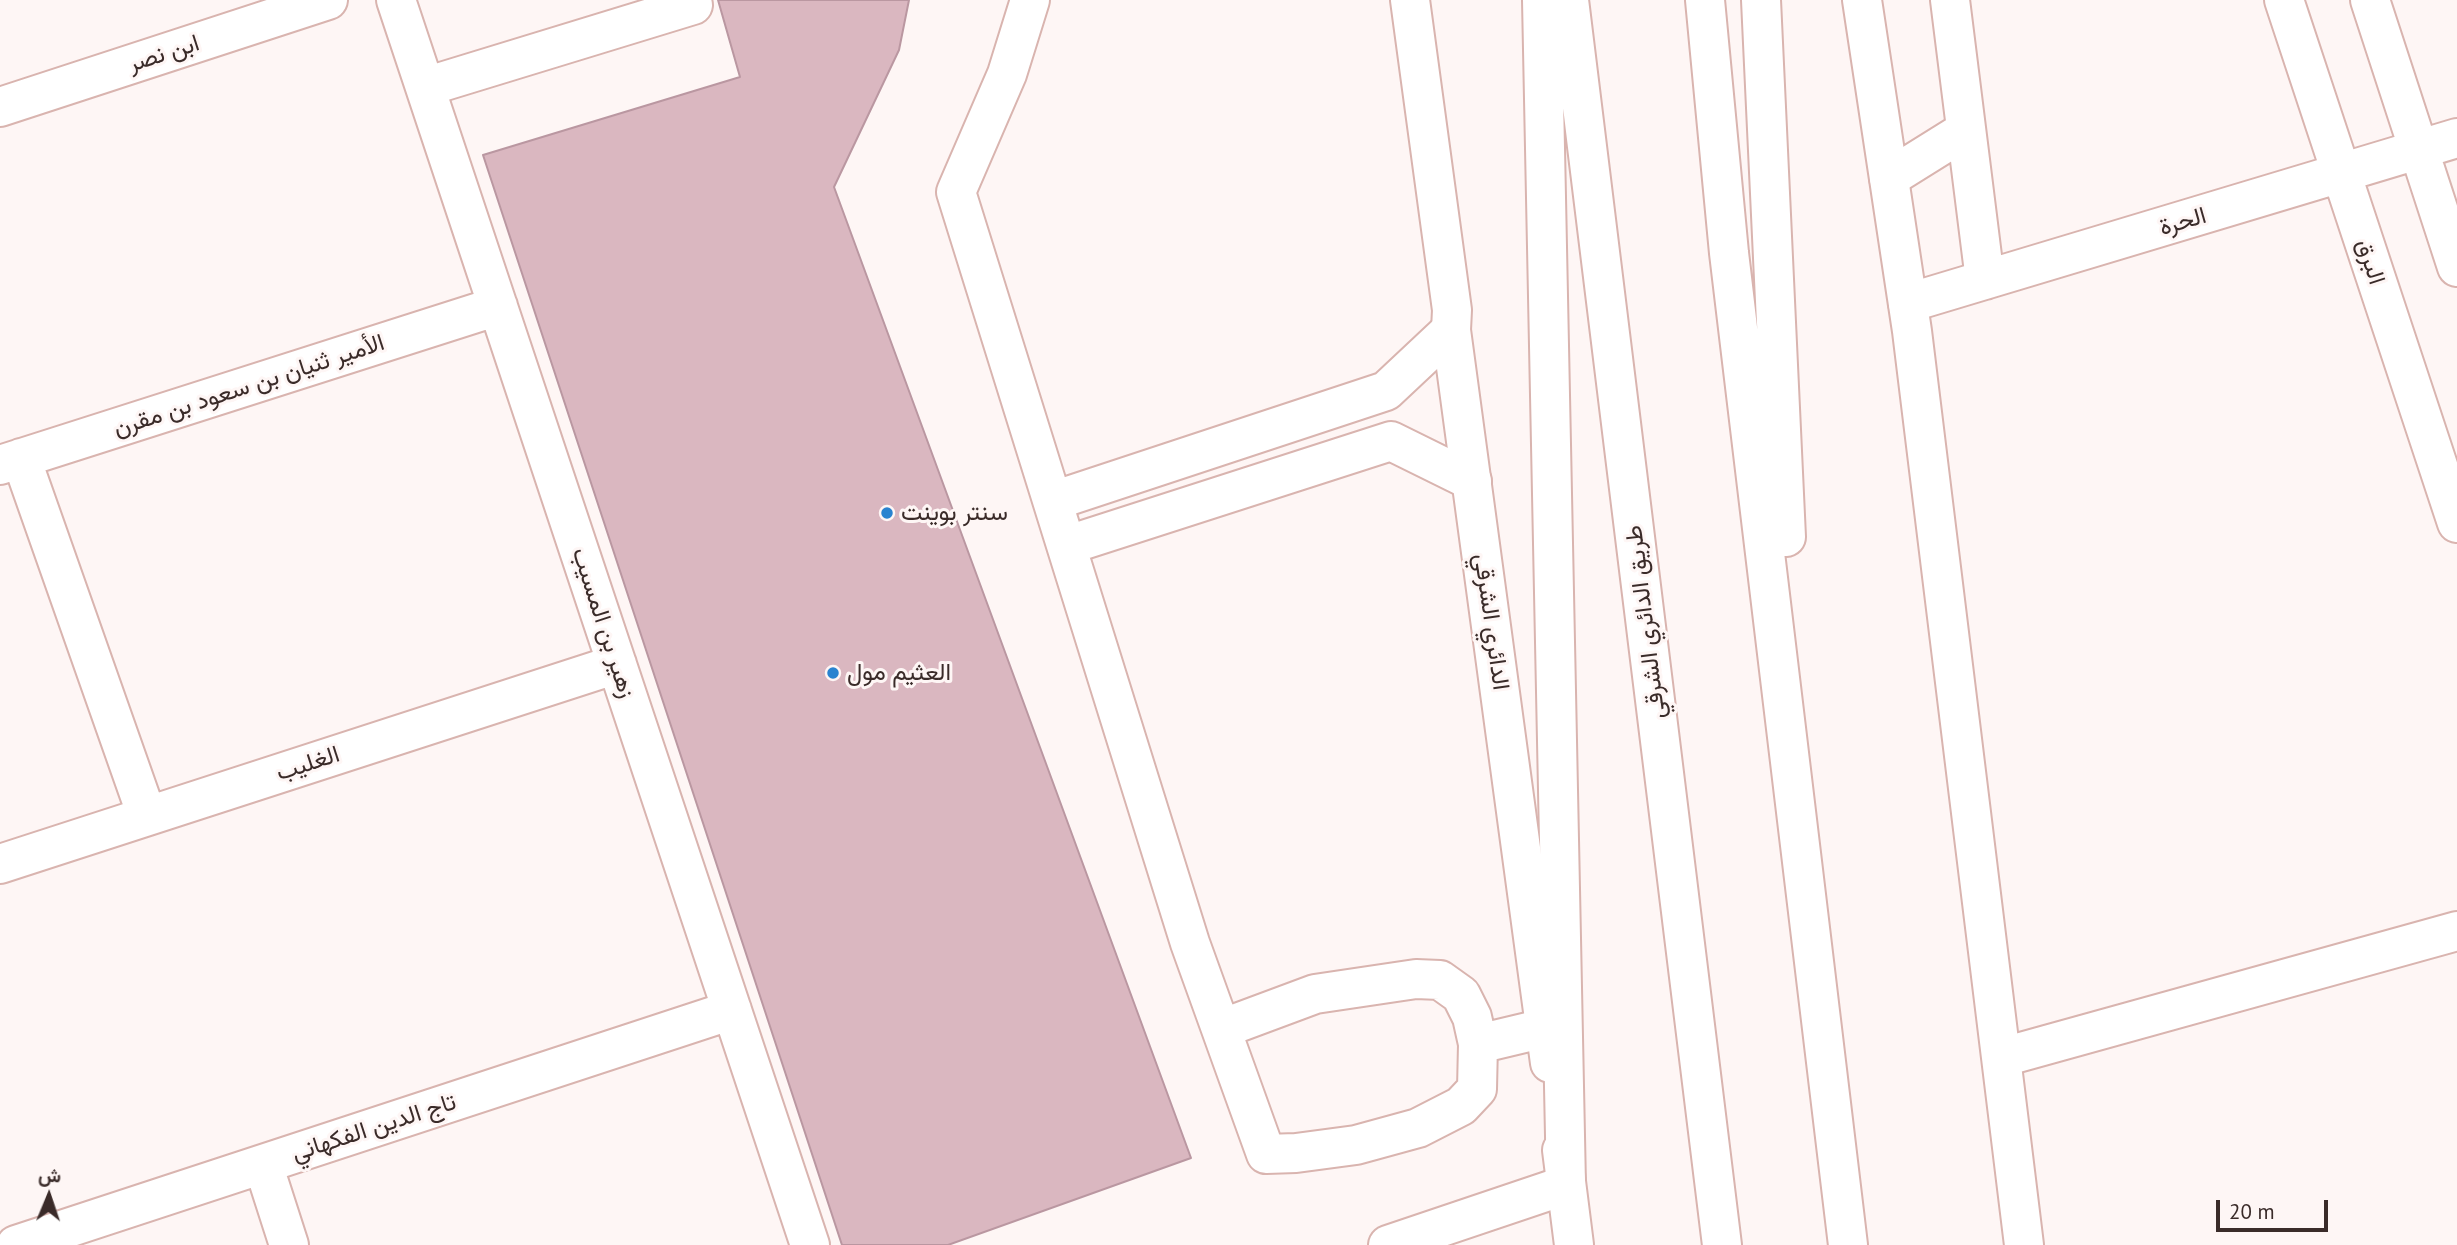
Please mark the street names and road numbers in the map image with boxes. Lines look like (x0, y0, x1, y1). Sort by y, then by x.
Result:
street label: ابن نصر (125, 29, 203, 79)
street label: الحرة (2156, 202, 2210, 242)
street label: البرق (2349, 236, 2391, 288)
street label: الأمير ثنيان بن سعود بن مقرن (110, 329, 388, 443)
street label: طريق الدائري الشرقي (1620, 523, 1672, 721)
street label: زهير بن المسيب (565, 544, 641, 702)
street label: الدائري الشرقي (1467, 552, 1515, 692)
street label: الغليب (273, 740, 343, 788)
street label: تاج الدين الفكهاني (288, 1088, 460, 1168)

